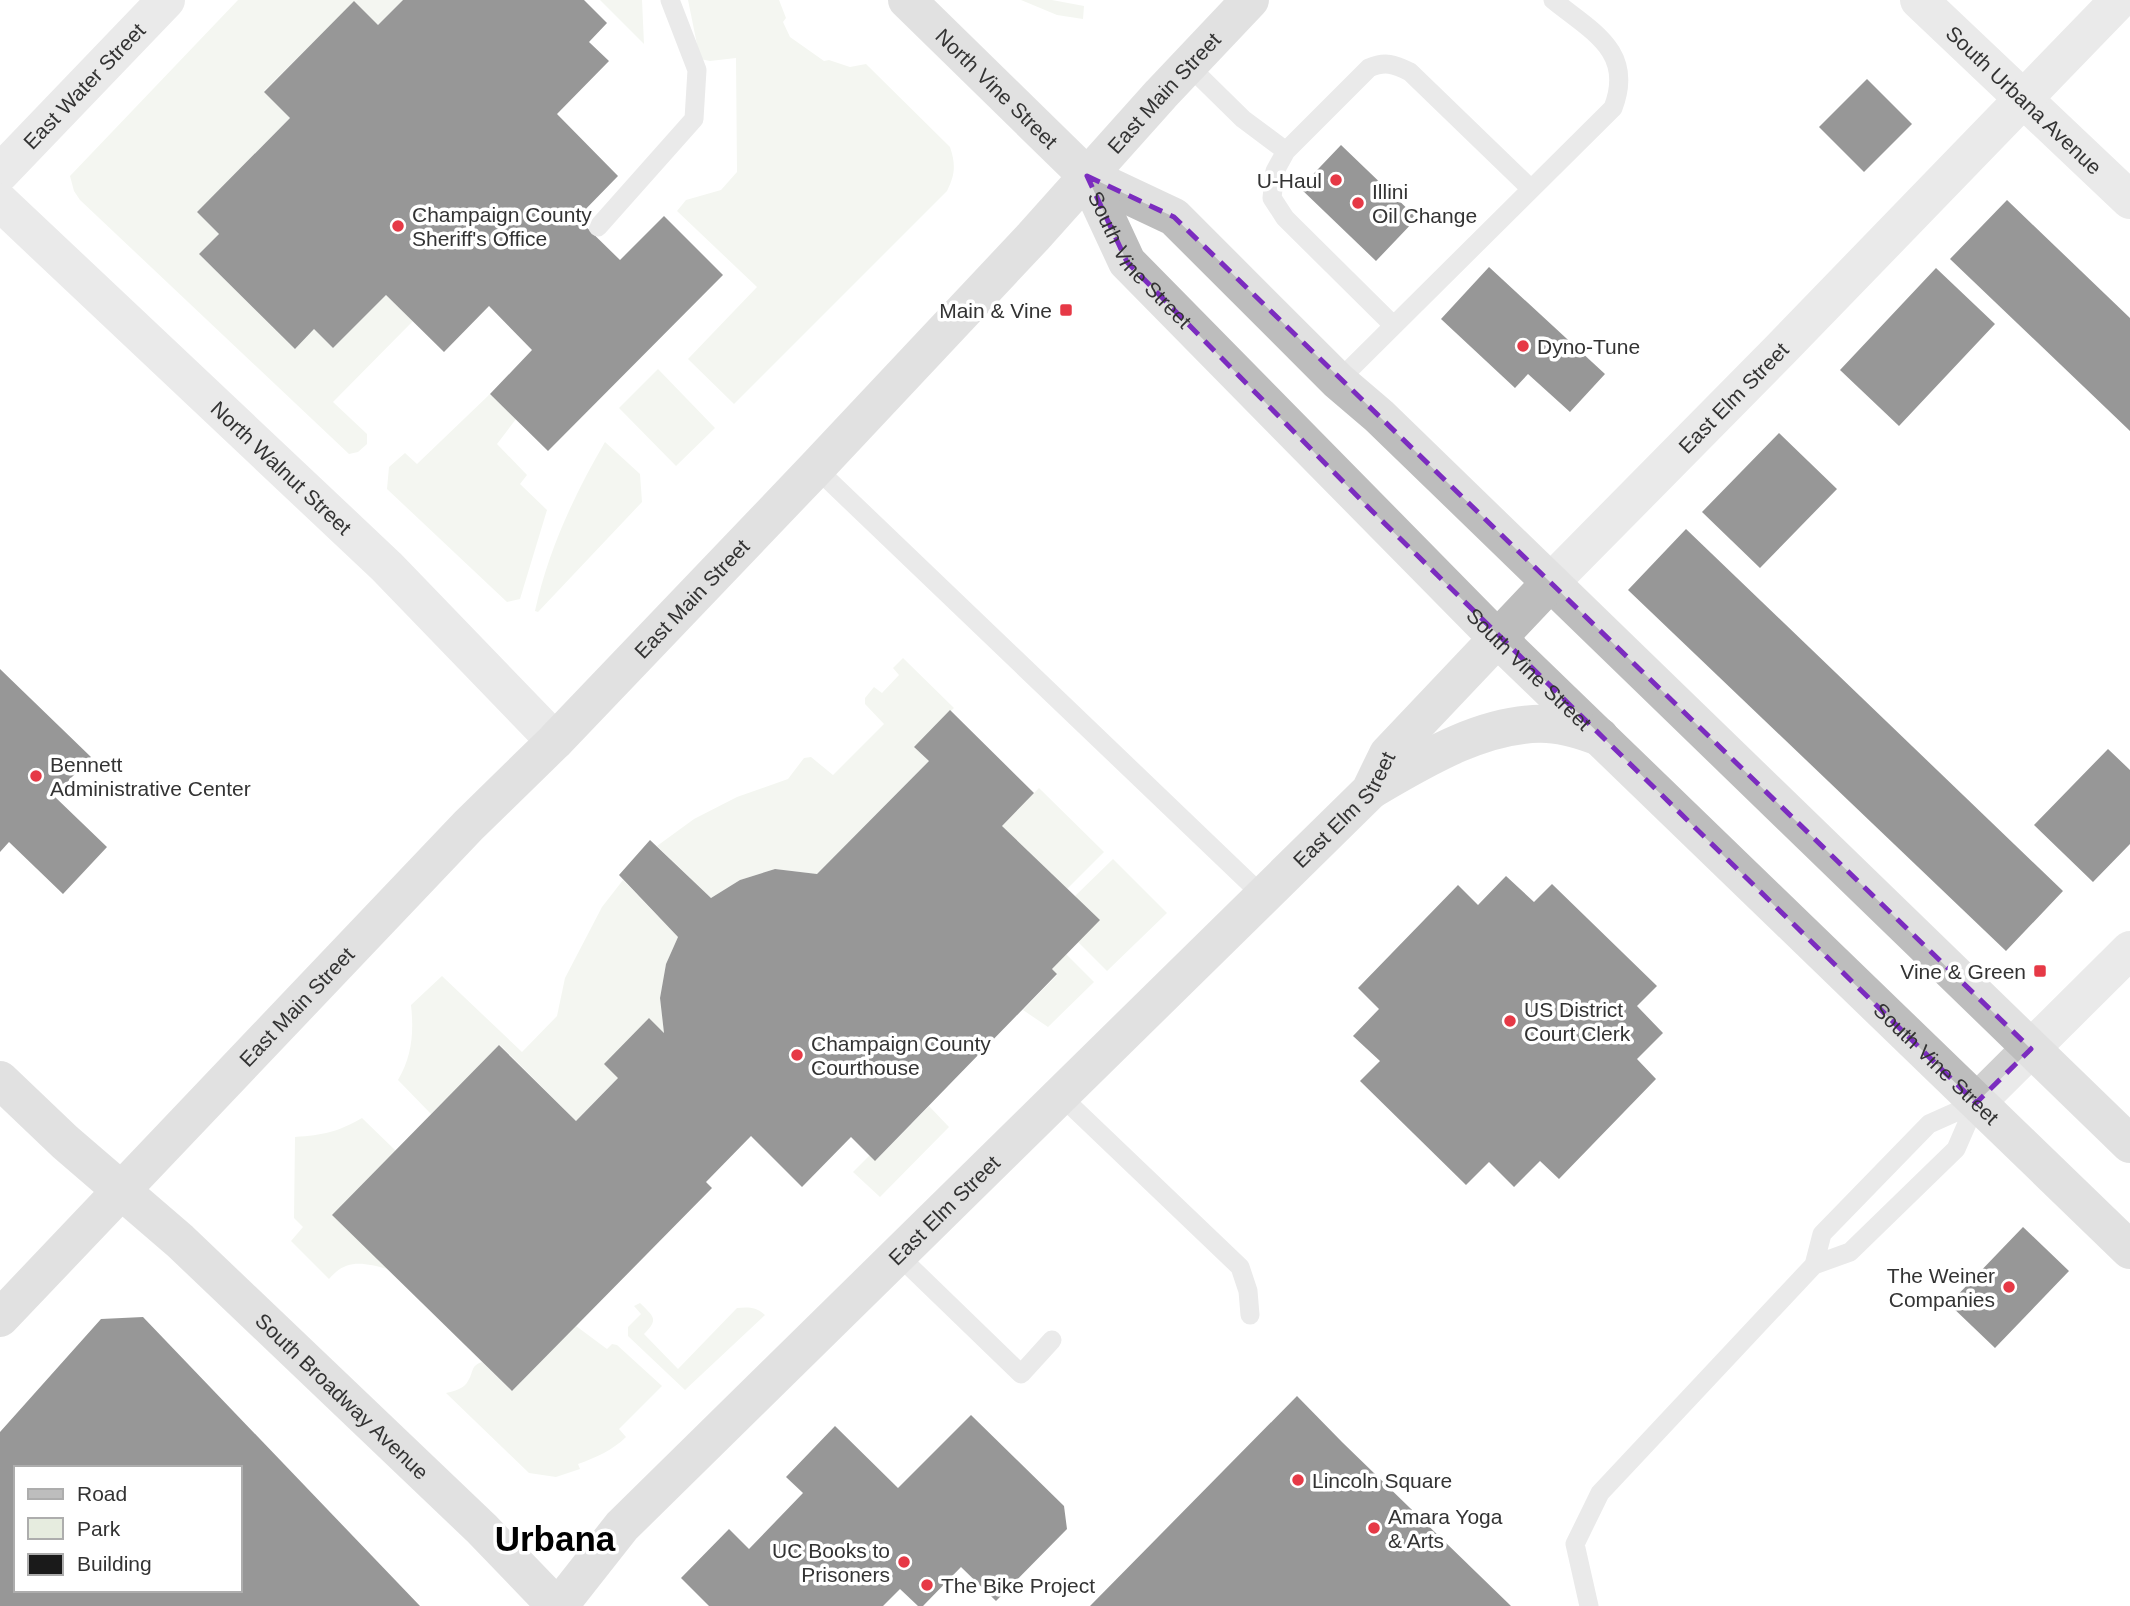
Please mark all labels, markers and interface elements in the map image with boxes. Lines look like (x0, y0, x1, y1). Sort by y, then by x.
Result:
street label: East Water Street (18, 18, 149, 153)
street label: South Urbana Avenue (1942, 21, 2107, 179)
street label: North Vine Street (932, 24, 1063, 153)
street label: East Main Street (1102, 28, 1225, 157)
place label: U-Haul (1257, 169, 1322, 192)
marker: U-Haul (1328, 172, 1344, 188)
place label: Illini Oil Change (1372, 180, 1477, 227)
street label: South Vine Street (1084, 187, 1197, 332)
marker: Illini Oil Change (1350, 195, 1366, 211)
place label: Champaign County Sheriff's Office (412, 203, 592, 250)
marker: Champaign County Sheriff's Office (390, 218, 406, 234)
place label: Main & Vine (939, 299, 1052, 322)
marker: Main & Vine (1058, 302, 1074, 318)
place label: Dyno-Tune (1537, 335, 1640, 358)
street label: East Elm Street (1674, 337, 1793, 458)
marker: Dyno-Tune (1515, 338, 1531, 354)
street label: North Walnut Street (207, 396, 356, 539)
street label: East Main Street (629, 534, 753, 662)
street label: South Vine Street (1462, 603, 1596, 735)
street label: East Elm Street (1288, 748, 1399, 872)
place label: Bennett Administrative Center (50, 753, 251, 800)
marker: Bennett Administrative Center (28, 768, 44, 784)
street label: East Main Street (234, 942, 358, 1071)
place label: Vine & Green (1900, 960, 2026, 983)
marker: Vine & Green (2032, 963, 2048, 979)
place label: US District Court Clerk (1524, 998, 1631, 1045)
street label: South Vine Street (1870, 998, 2004, 1129)
marker: US District Court Clerk (1502, 1013, 1518, 1029)
place label: Champaign County Courthouse (811, 1032, 991, 1079)
marker: Champaign County Courthouse (789, 1047, 805, 1063)
street label: East Elm Street (884, 1150, 1004, 1269)
place label: The Weiner Companies (1887, 1264, 1995, 1311)
marker: The Weiner Companies (2001, 1279, 2017, 1295)
street label: South Broadway Avenue (251, 1308, 433, 1483)
legend (14, 1466, 242, 1592)
place label: Lincoln Square (1312, 1469, 1452, 1492)
marker: Lincoln Square (1290, 1472, 1306, 1488)
text: Road (77, 1482, 127, 1505)
place label: Amara Yoga & Arts (1388, 1505, 1503, 1552)
text: Park (77, 1517, 121, 1540)
district label: Urbana (495, 1519, 616, 1558)
marker: Amara Yoga & Arts (1366, 1520, 1382, 1536)
place label: UC Books to Prisoners (772, 1539, 890, 1586)
text: Building (77, 1552, 152, 1575)
marker: UC Books to Prisoners (896, 1554, 912, 1570)
place label: The Bike Project (941, 1574, 1095, 1597)
marker: The Bike Project (919, 1577, 935, 1593)

